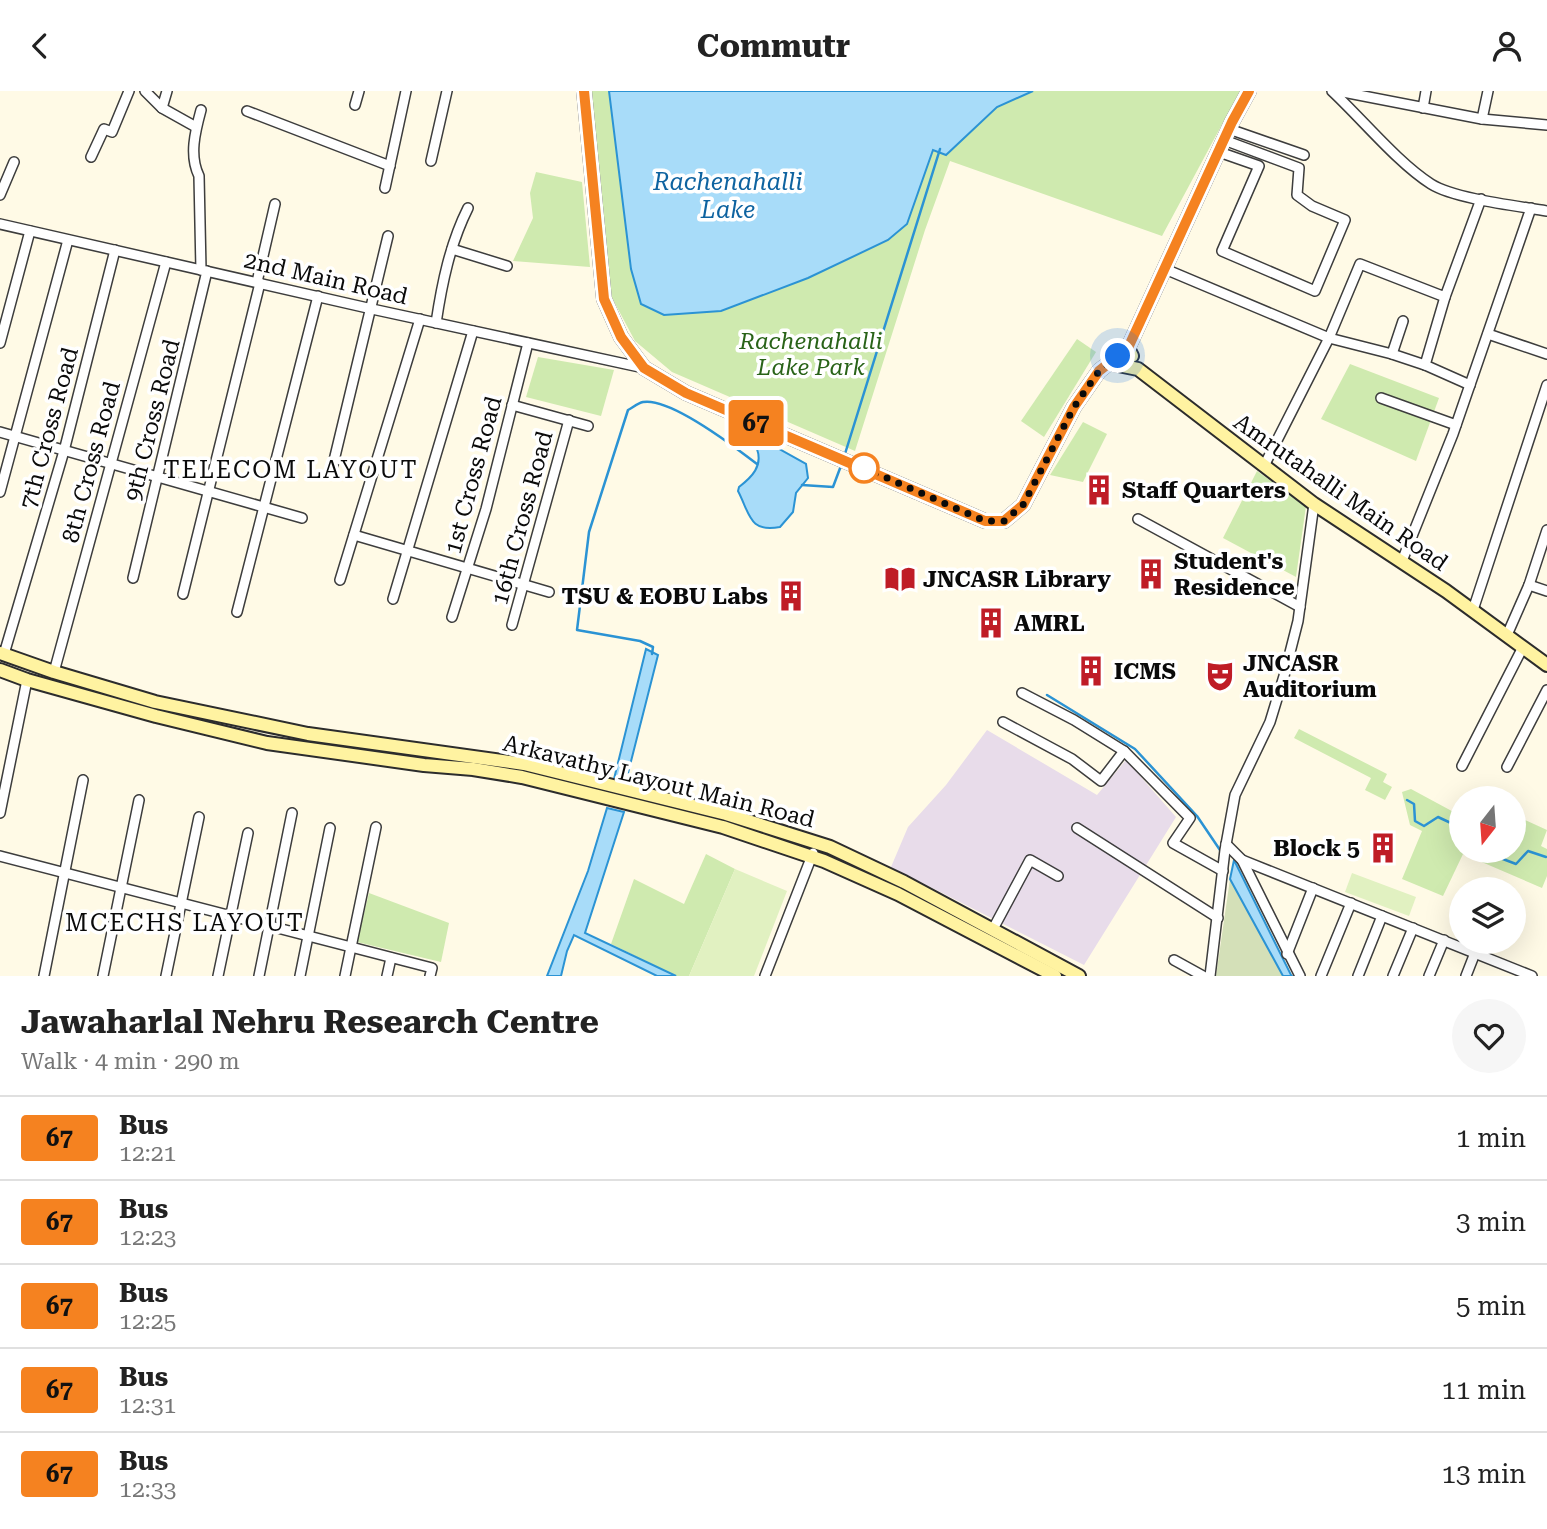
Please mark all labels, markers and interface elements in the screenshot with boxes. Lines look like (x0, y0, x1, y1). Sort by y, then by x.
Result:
icon: back (21, 27, 59, 65)
text: Commutr (697, 27, 850, 65)
icon: person (1488, 27, 1526, 65)
water label: Rachenahalli Lake (652, 168, 803, 224)
street label: 2nd Main Road (242, 247, 411, 310)
park label: Rachenahalli Lake Park (738, 328, 883, 381)
street label: 9th Cross Road (119, 336, 186, 504)
your location (1100, 338, 1135, 373)
street label: 7th Cross Road (15, 344, 84, 512)
street label: 8th Cross Road (57, 378, 126, 546)
street label: 1st Cross Road (439, 393, 508, 557)
line badge: 67 (724, 400, 788, 446)
street label: Amrutahalli Main Road (1228, 408, 1453, 577)
text: 67 (743, 409, 769, 437)
street label: 16th Cross Road (486, 428, 559, 608)
unlabelled marker (849, 453, 879, 483)
district label: TELECOM LAYOUT (164, 456, 419, 484)
building icon: Staff Quarters (1082, 473, 1116, 507)
place label: Staff Quarters (1122, 477, 1286, 504)
place label: Student's Residence (1174, 548, 1295, 601)
building icon: Student's Residence (1134, 557, 1168, 591)
library icon: JNCASR Library (883, 562, 917, 596)
place label: JNCASR Library (923, 566, 1111, 593)
building icon: TSU & EOBU Labs (774, 579, 808, 613)
place label: TSU & EOBU Labs (562, 583, 768, 610)
building icon: AMRL (974, 606, 1008, 640)
place label: AMRL (1014, 610, 1085, 637)
place label: JNCASR Auditorium (1243, 650, 1377, 703)
building icon: ICMS (1074, 654, 1108, 688)
place label: ICMS (1114, 658, 1176, 685)
theatre icon: JNCASR Auditorium (1203, 659, 1237, 693)
street label: Arkavathy Layout Main Road (500, 730, 818, 833)
north arrow (1449, 786, 1526, 863)
map controls (1449, 786, 1526, 954)
building icon: Block 5 (1366, 831, 1400, 865)
place label: Block 5 (1273, 835, 1360, 862)
button: layers (1449, 877, 1526, 954)
district label: MCECHS LAYOUT (65, 909, 305, 937)
button: heart (1452, 999, 1526, 1073)
text: Jawaharlal Nehru Research Centre (21, 1002, 599, 1041)
text: Walk · 4 min · 290 m (21, 1048, 240, 1075)
text: Bus (119, 1110, 168, 1140)
text: 1 min (1456, 1123, 1526, 1153)
text: 67 (46, 1124, 73, 1152)
text: 12:21 (119, 1140, 176, 1167)
text: Bus (119, 1194, 168, 1224)
text: 3 min (1456, 1207, 1526, 1237)
text: 67 (46, 1208, 73, 1236)
text: 12:23 (119, 1224, 176, 1251)
text: Bus (119, 1278, 168, 1308)
text: 5 min (1456, 1291, 1526, 1321)
text: 67 (46, 1292, 73, 1320)
text: 12:25 (119, 1308, 176, 1335)
text: Bus (119, 1362, 168, 1392)
text: 11 min (1442, 1375, 1526, 1405)
text: 67 (46, 1376, 73, 1404)
text: 12:31 (119, 1392, 176, 1419)
text: Bus (119, 1446, 168, 1476)
text: 13 min (1442, 1459, 1526, 1489)
text: 67 (46, 1460, 73, 1488)
text: 12:33 (119, 1476, 176, 1503)

